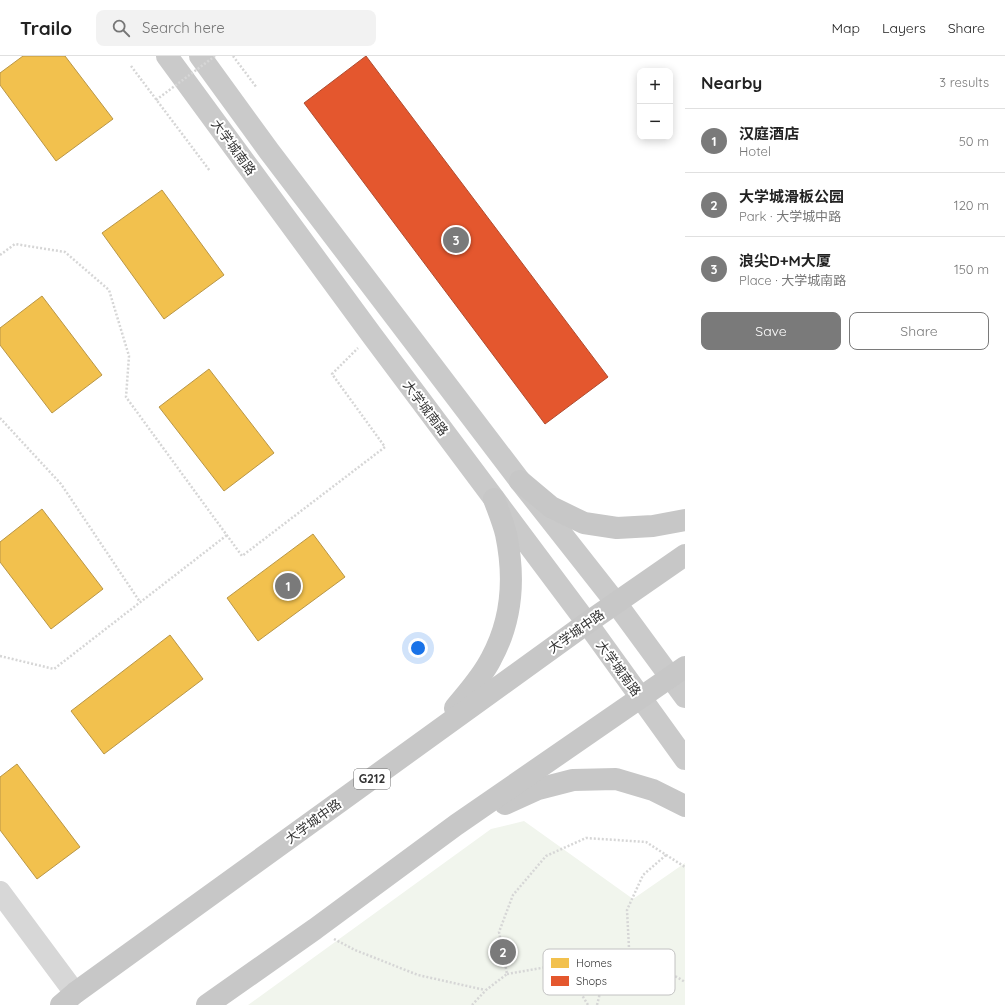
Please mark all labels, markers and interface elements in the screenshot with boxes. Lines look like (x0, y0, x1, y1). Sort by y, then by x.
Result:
search box (96, 10, 376, 46)
text: Trailo (20, 16, 72, 40)
icon: search (110, 17, 132, 39)
text: Search here (142, 18, 225, 37)
text: Map (831, 19, 860, 37)
text: Layers (882, 19, 926, 37)
text: Share (948, 19, 985, 37)
map controls (637, 68, 673, 140)
button: + (637, 68, 673, 104)
text: Nearby (701, 72, 762, 93)
text: 3 results (939, 74, 989, 90)
button: − (637, 104, 673, 140)
street label: 大学城南路 (208, 116, 260, 178)
text: 汉庭酒店 (739, 124, 799, 143)
text: 1 (711, 133, 717, 149)
text: 50 m (959, 133, 989, 149)
text: Hotel (739, 143, 771, 159)
text: 大学城滑板公园 (739, 187, 844, 206)
text: 2 (710, 197, 718, 213)
text: 120 m (954, 197, 989, 213)
text: Park · 大学城中路 (739, 208, 841, 224)
pin: 3 (443, 225, 469, 255)
text: 浪尖D+M大厦 (739, 251, 831, 270)
text: 3 (711, 261, 717, 277)
text: 150 m (954, 261, 989, 277)
text: Place · 大学城南路 (739, 272, 846, 288)
button: Save (701, 312, 841, 350)
button: Share (849, 312, 989, 350)
street label: 大学城南路 (400, 377, 452, 439)
pin: 1 (275, 571, 301, 601)
street label: 大学城中路 (545, 606, 607, 656)
street label: 大学城南路 (593, 637, 645, 699)
your location (408, 638, 428, 658)
road number: G212 (354, 769, 390, 789)
street label: 大学城中路 (282, 795, 344, 847)
pin: 2 (490, 937, 516, 967)
legend (543, 949, 675, 995)
text: Homes (576, 956, 612, 970)
text: Shops (576, 974, 607, 988)

